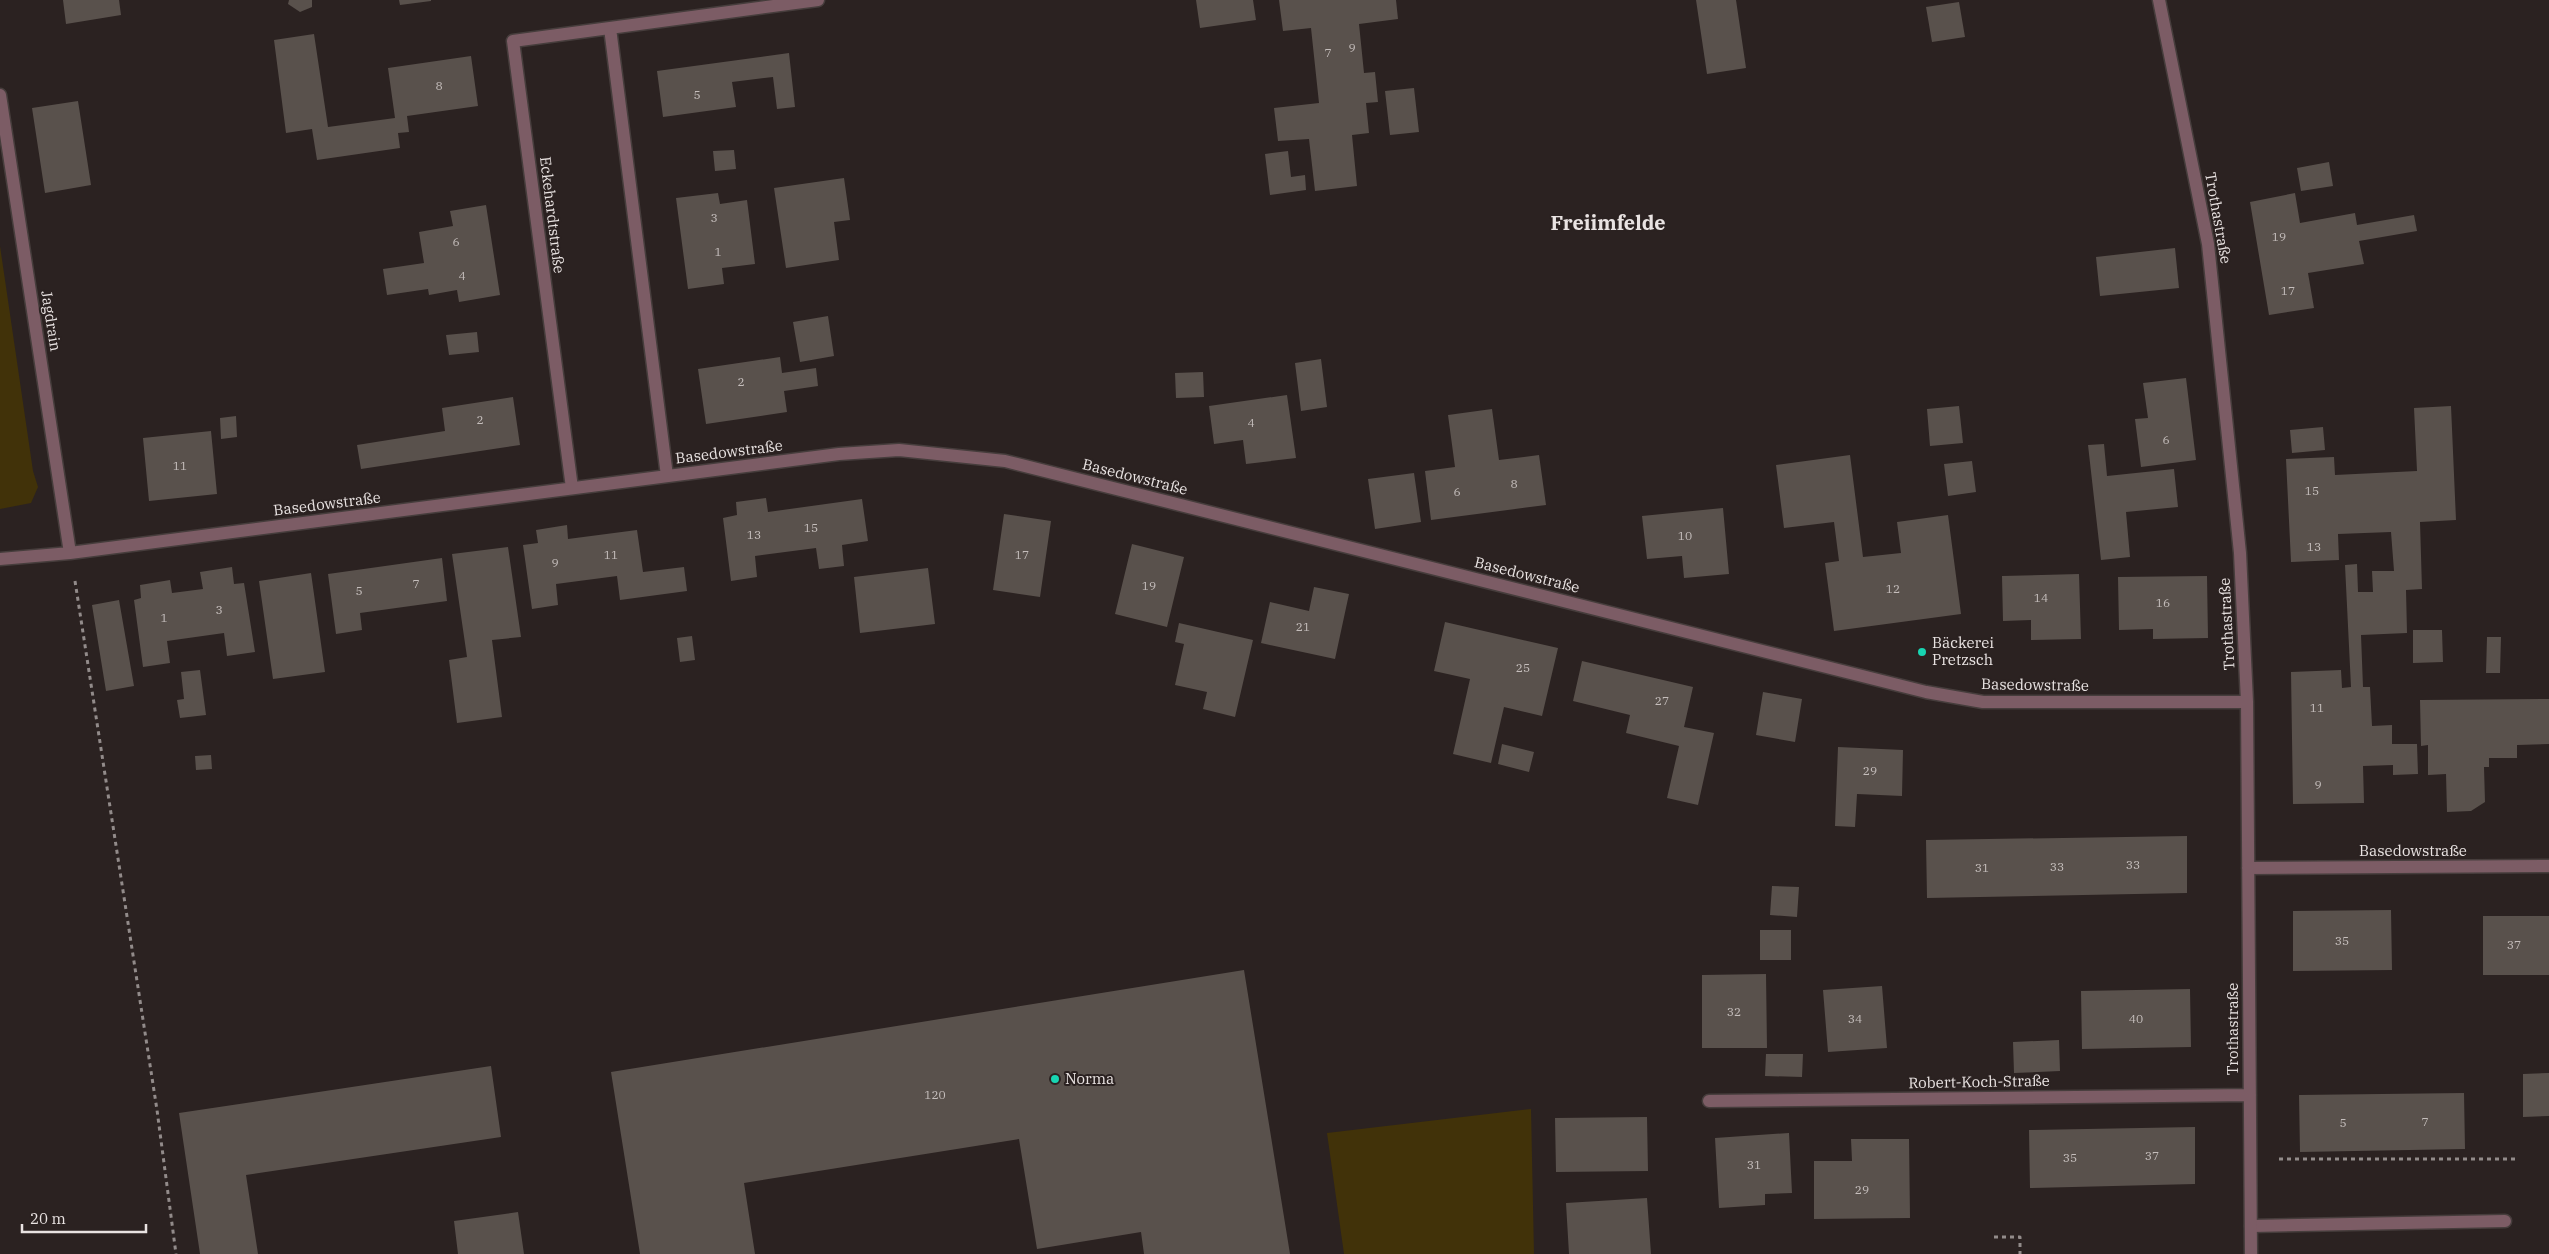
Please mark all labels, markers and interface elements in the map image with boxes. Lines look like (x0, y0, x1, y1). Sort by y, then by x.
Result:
house number: 9 (1348, 40, 1356, 55)
house number: 7 (1324, 45, 1332, 60)
house number: 8 (435, 78, 443, 93)
house number: 5 (693, 87, 701, 102)
street label: Eckehardtstraße (536, 156, 569, 274)
street label: Trothastraße (2201, 171, 2236, 265)
district label: Freiimfelde (1550, 209, 1666, 236)
house number: 3 (710, 210, 718, 225)
house number: 19 (2272, 229, 2286, 244)
house number: 6 (452, 234, 460, 249)
house number: 1 (714, 244, 722, 259)
house number: 4 (458, 268, 466, 283)
house number: 17 (2281, 283, 2295, 298)
street label: Jagdrain (37, 289, 66, 353)
house number: 2 (737, 374, 745, 389)
house number: 2 (476, 412, 484, 427)
house number: 4 (1247, 415, 1255, 430)
house number: 6 (2162, 432, 2170, 447)
street label: Basedowstraße (674, 436, 784, 468)
street label: Basedowstraße (1080, 454, 1190, 499)
house number: 11 (173, 458, 187, 473)
house number: 8 (1510, 476, 1518, 491)
house number: 15 (2305, 483, 2319, 498)
house number: 6 (1453, 484, 1461, 499)
street label: Basedowstraße (272, 488, 382, 520)
house number: 15 (804, 520, 818, 535)
house number: 13 (747, 527, 761, 542)
house number: 10 (1678, 528, 1692, 543)
house number: 13 (2307, 539, 2321, 554)
house number: 11 (604, 547, 618, 562)
house number: 17 (1015, 547, 1029, 562)
street label: Basedowstraße (1472, 552, 1582, 597)
house number: 9 (551, 555, 559, 570)
house number: 7 (412, 576, 420, 591)
street label: Trothastraße (2215, 577, 2238, 671)
house number: 19 (1142, 578, 1156, 593)
house number: 12 (1886, 581, 1900, 596)
house number: 5 (355, 583, 363, 598)
house number: 14 (2034, 590, 2048, 605)
house number: 16 (2156, 595, 2170, 610)
house number: 3 (215, 602, 223, 617)
house number: 1 (160, 610, 168, 625)
house number: 21 (1296, 619, 1310, 634)
place label: Bäckerei Pretzsch (1932, 633, 1994, 669)
marker: Bäckerei Pretzsch (1916, 646, 1928, 658)
house number: 25 (1516, 660, 1530, 675)
street label: Basedowstraße (1981, 674, 2089, 695)
house number: 27 (1655, 693, 1669, 708)
house number: 11 (2310, 700, 2324, 715)
house number: 29 (1863, 763, 1877, 778)
house number: 9 (2314, 777, 2322, 792)
street label: Basedowstraße (2359, 841, 2467, 860)
house number: 33 (2126, 857, 2140, 872)
house number: 33 (2050, 859, 2064, 874)
house number: 31 (1975, 860, 1989, 875)
house number: 35 (2335, 933, 2349, 948)
house number: 37 (2507, 937, 2521, 952)
street label: Trothastraße (2223, 983, 2242, 1075)
house number: 32 (1727, 1004, 1741, 1019)
house number: 34 (1848, 1011, 1862, 1026)
house number: 40 (2129, 1011, 2143, 1026)
place label: Norma (1065, 1069, 1114, 1088)
street label: Robert-Koch-Straße (1908, 1071, 2050, 1092)
marker: Norma (1049, 1073, 1061, 1085)
house number: 120 (924, 1087, 946, 1102)
house number: 7 (2421, 1114, 2429, 1129)
house number: 5 (2339, 1115, 2347, 1130)
house number: 37 (2145, 1148, 2159, 1163)
house number: 35 (2063, 1150, 2077, 1165)
house number: 31 (1747, 1157, 1761, 1172)
house number: 29 (1855, 1182, 1869, 1197)
scale bar (22, 1202, 146, 1234)
text: 20 m (30, 1209, 66, 1228)

